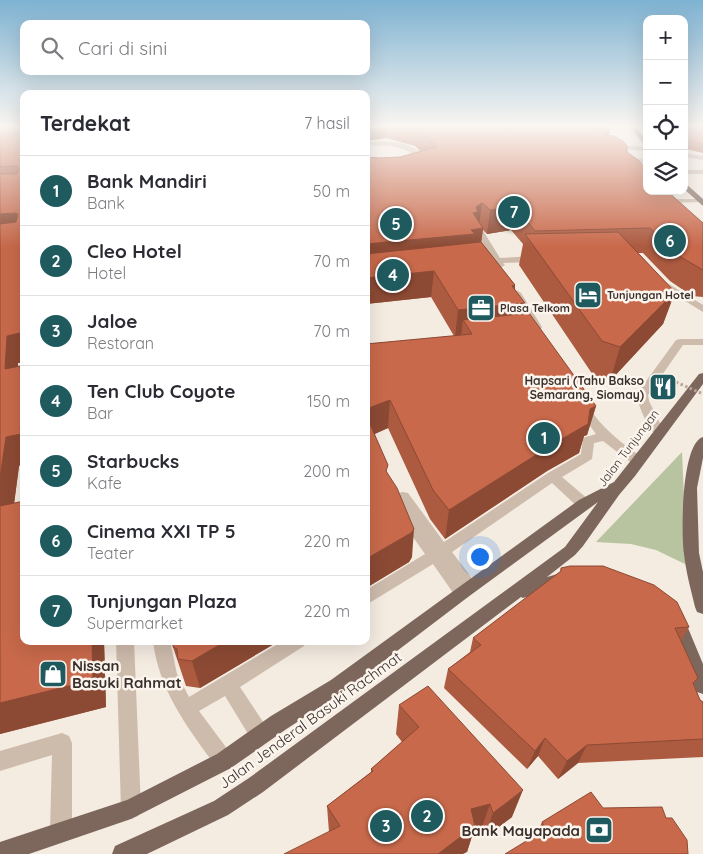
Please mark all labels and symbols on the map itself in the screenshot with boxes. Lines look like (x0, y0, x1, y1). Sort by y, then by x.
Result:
pin: 7 (498, 193, 530, 231)
pin: 5 (380, 205, 412, 243)
pin: 6 (654, 222, 686, 260)
pin: 4 (377, 256, 409, 294)
hotel icon: Tunjungan Hotel (573, 280, 603, 310)
place label: Tunjungan Hotel (607, 288, 694, 302)
office icon: Plasa Telkom (466, 293, 496, 323)
place label: Plasa Telkom (500, 301, 570, 315)
restaurant icon: Hapsari (Tahu Bakso Semarang, Siomay) (648, 372, 678, 402)
place label: Hapsari (Tahu Bakso Semarang, Siomay) (524, 373, 645, 402)
street label: Jalan Tunjungan (594, 407, 662, 489)
pin: 1 (528, 419, 560, 457)
your location (467, 544, 493, 570)
street label: Jalan Jenderal Basuki Rachmat (215, 647, 405, 793)
place label: Nissan Basuki Rahmat (72, 656, 182, 692)
shop icon: Nissan Basuki Rahmat (38, 659, 68, 689)
pin: 2 (411, 797, 443, 835)
pin: 3 (370, 807, 402, 845)
bank icon: Bank Mayapada (584, 815, 614, 845)
place label: Bank Mayapada (461, 821, 580, 840)

